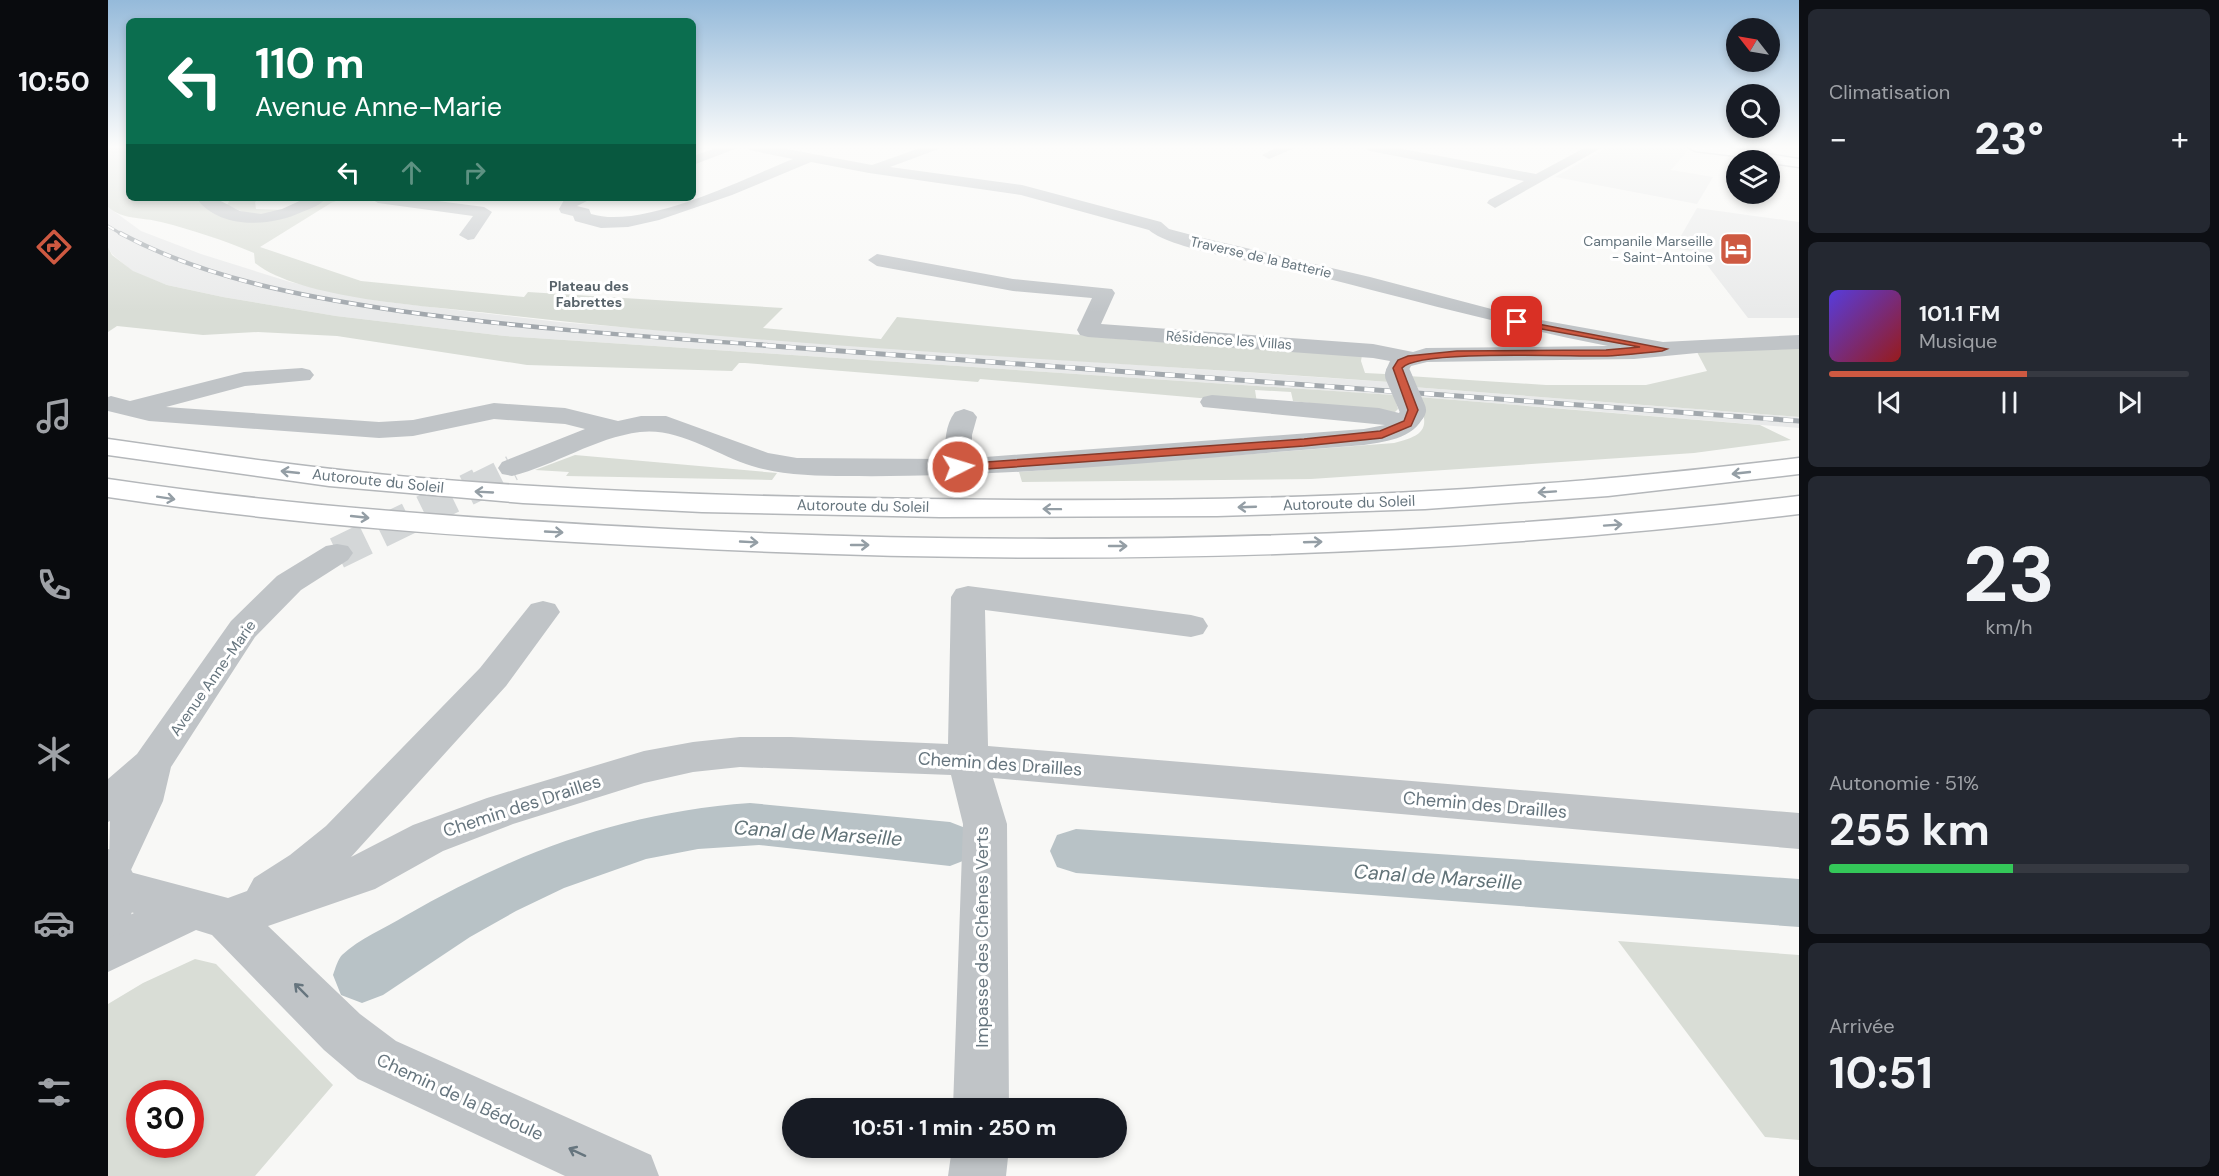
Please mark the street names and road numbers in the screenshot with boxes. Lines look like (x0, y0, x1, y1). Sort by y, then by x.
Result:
street label: Traverse de la Batterie (1189, 232, 1333, 282)
street label: Résidence les Villas (1165, 327, 1293, 353)
street label: Autoroute du Soleil (311, 464, 445, 498)
street label: Autoroute du Soleil (1283, 491, 1415, 515)
street label: Autoroute du Soleil (797, 495, 929, 517)
street label: Avenue Anne-Marie (165, 616, 261, 740)
street label: Chemin des Drailles (917, 746, 1083, 782)
street label: Chemin des Drailles (440, 769, 604, 843)
street label: Chemin des Drailles (1402, 786, 1568, 824)
street label: Impasse des Chênes Verts (970, 826, 994, 1048)
street label: Chemin de la Bédoule (373, 1048, 547, 1146)

